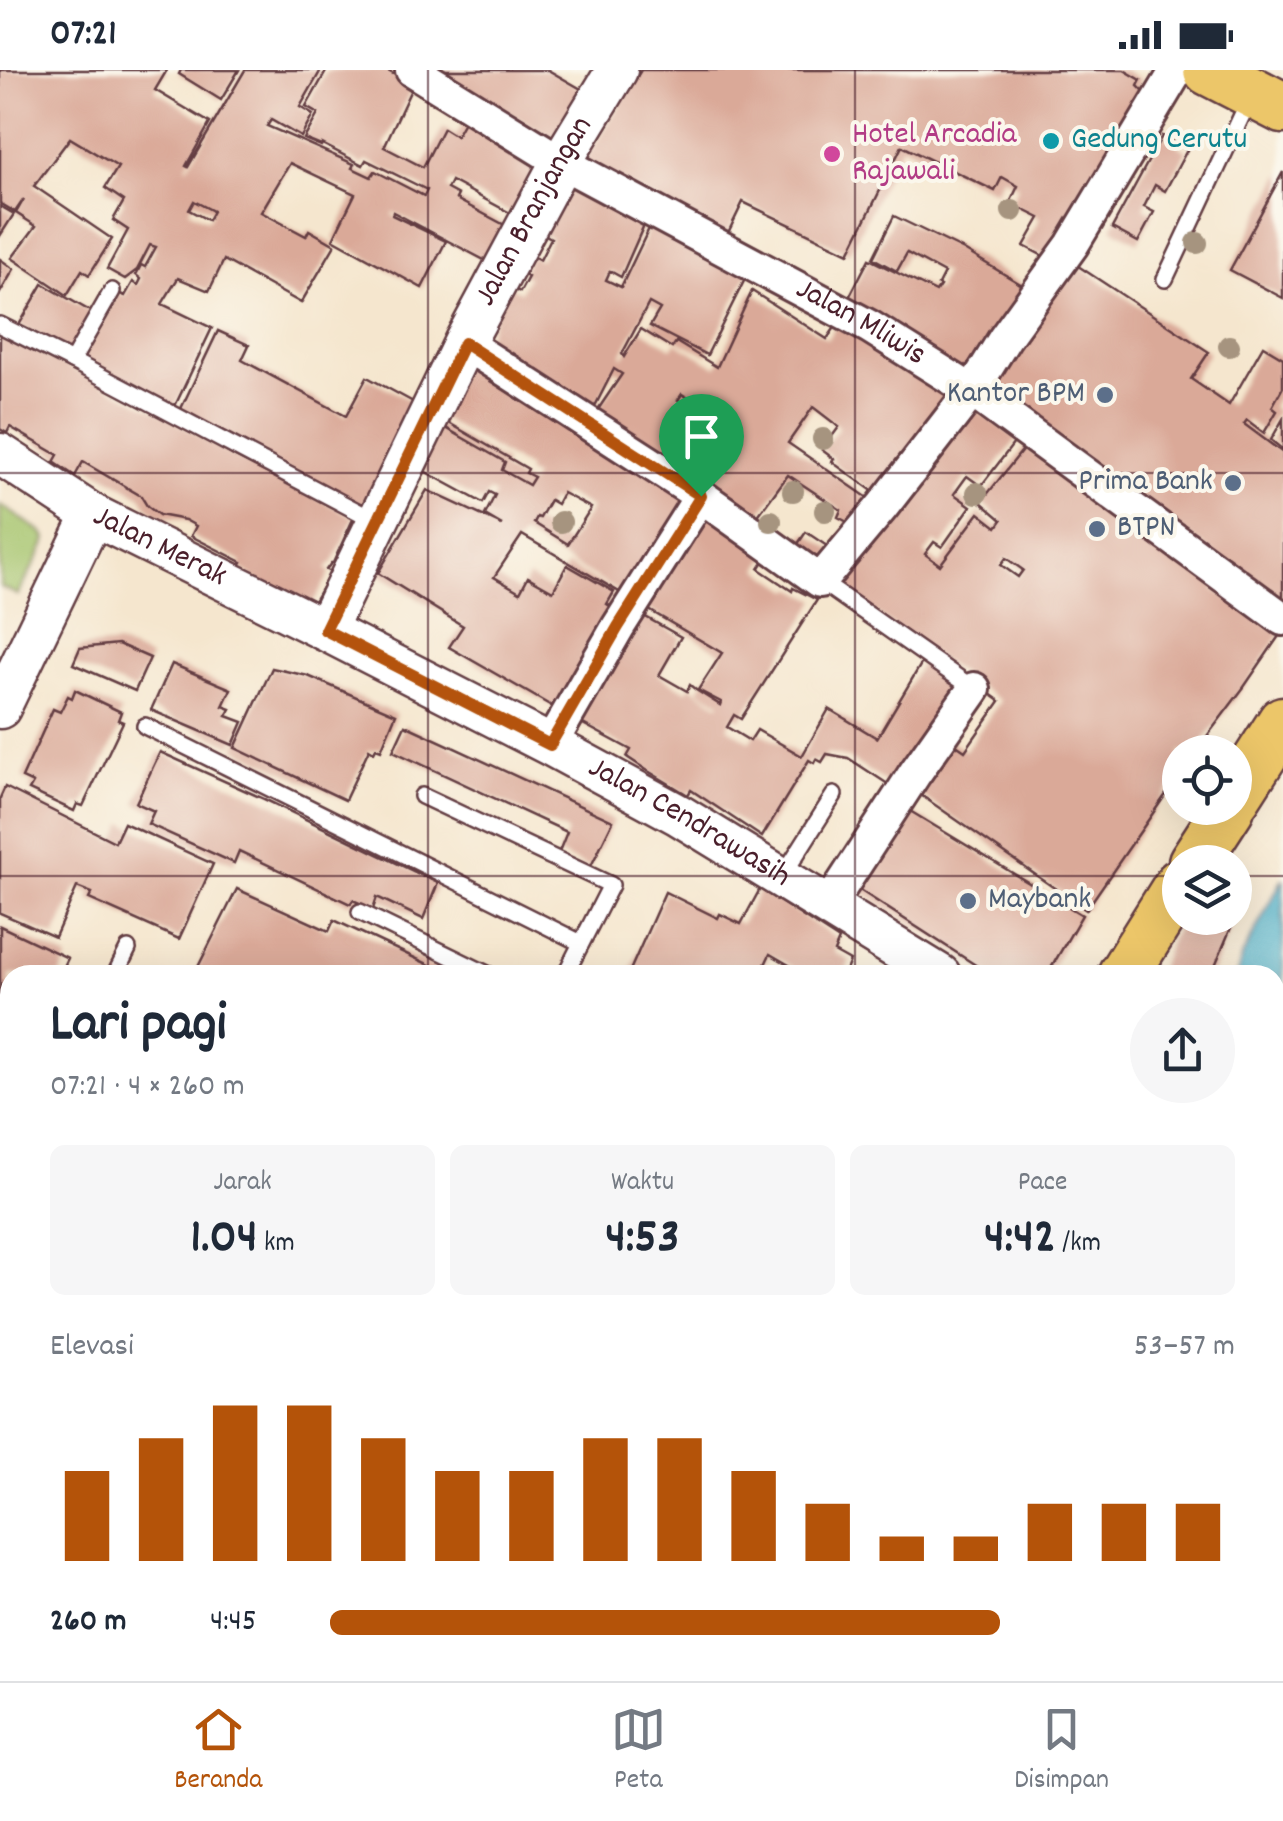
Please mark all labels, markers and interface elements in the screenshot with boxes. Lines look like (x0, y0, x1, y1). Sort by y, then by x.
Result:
text: 07:21 (50, 8, 117, 63)
street label: Jalan Branjangan (464, 108, 606, 315)
place label: Hotel Arcadia Rajawali (852, 113, 1018, 196)
place label: Gedung Cerutu (1071, 118, 1247, 164)
marker: Gedung Cerutu (1040, 130, 1062, 152)
marker: Hotel Arcadia Rajawali (821, 143, 843, 165)
street label: Jalan Mliwis (787, 268, 934, 379)
place label: Kantor BPM (947, 372, 1085, 418)
marker: Kantor BPM (1094, 384, 1116, 406)
pin (659, 394, 744, 497)
icon: arrive (674, 409, 729, 464)
place label: Prima Bank (1078, 460, 1213, 506)
marker: Prima Bank (1222, 472, 1244, 494)
street label: Jalan Merak (84, 495, 234, 600)
place label: BTPN (1117, 506, 1175, 552)
marker: BTPN (1086, 518, 1108, 540)
map controls (1162, 735, 1252, 935)
button: locate (1162, 735, 1252, 825)
street label: Jalan Cendrawasih (579, 746, 799, 901)
button: layers (1162, 845, 1252, 935)
place label: Maybank (988, 878, 1092, 924)
marker: Maybank (957, 890, 979, 912)
text: Lari pagi (50, 988, 227, 1067)
button: share (1130, 998, 1235, 1103)
text: 07:21 · 4 × 260 m (50, 1065, 245, 1111)
text: Jarak (213, 1164, 272, 1204)
text: Waktu (611, 1164, 674, 1204)
text: Pace (1018, 1164, 1067, 1204)
text: 1.04 (190, 1204, 258, 1276)
text: 4:53 (605, 1204, 680, 1276)
text: 4:42 (984, 1204, 1056, 1276)
text: km (258, 1225, 295, 1265)
text: /km (1056, 1225, 1101, 1265)
text: Elevasi (50, 1325, 134, 1371)
text: 53–57 m (1134, 1325, 1235, 1371)
text: 260 m (50, 1600, 126, 1646)
text: 4:45 (210, 1600, 257, 1646)
tab: Beranda (174, 1702, 262, 1802)
tab: Peta (611, 1702, 666, 1802)
tab: Disimpan (1014, 1702, 1109, 1802)

